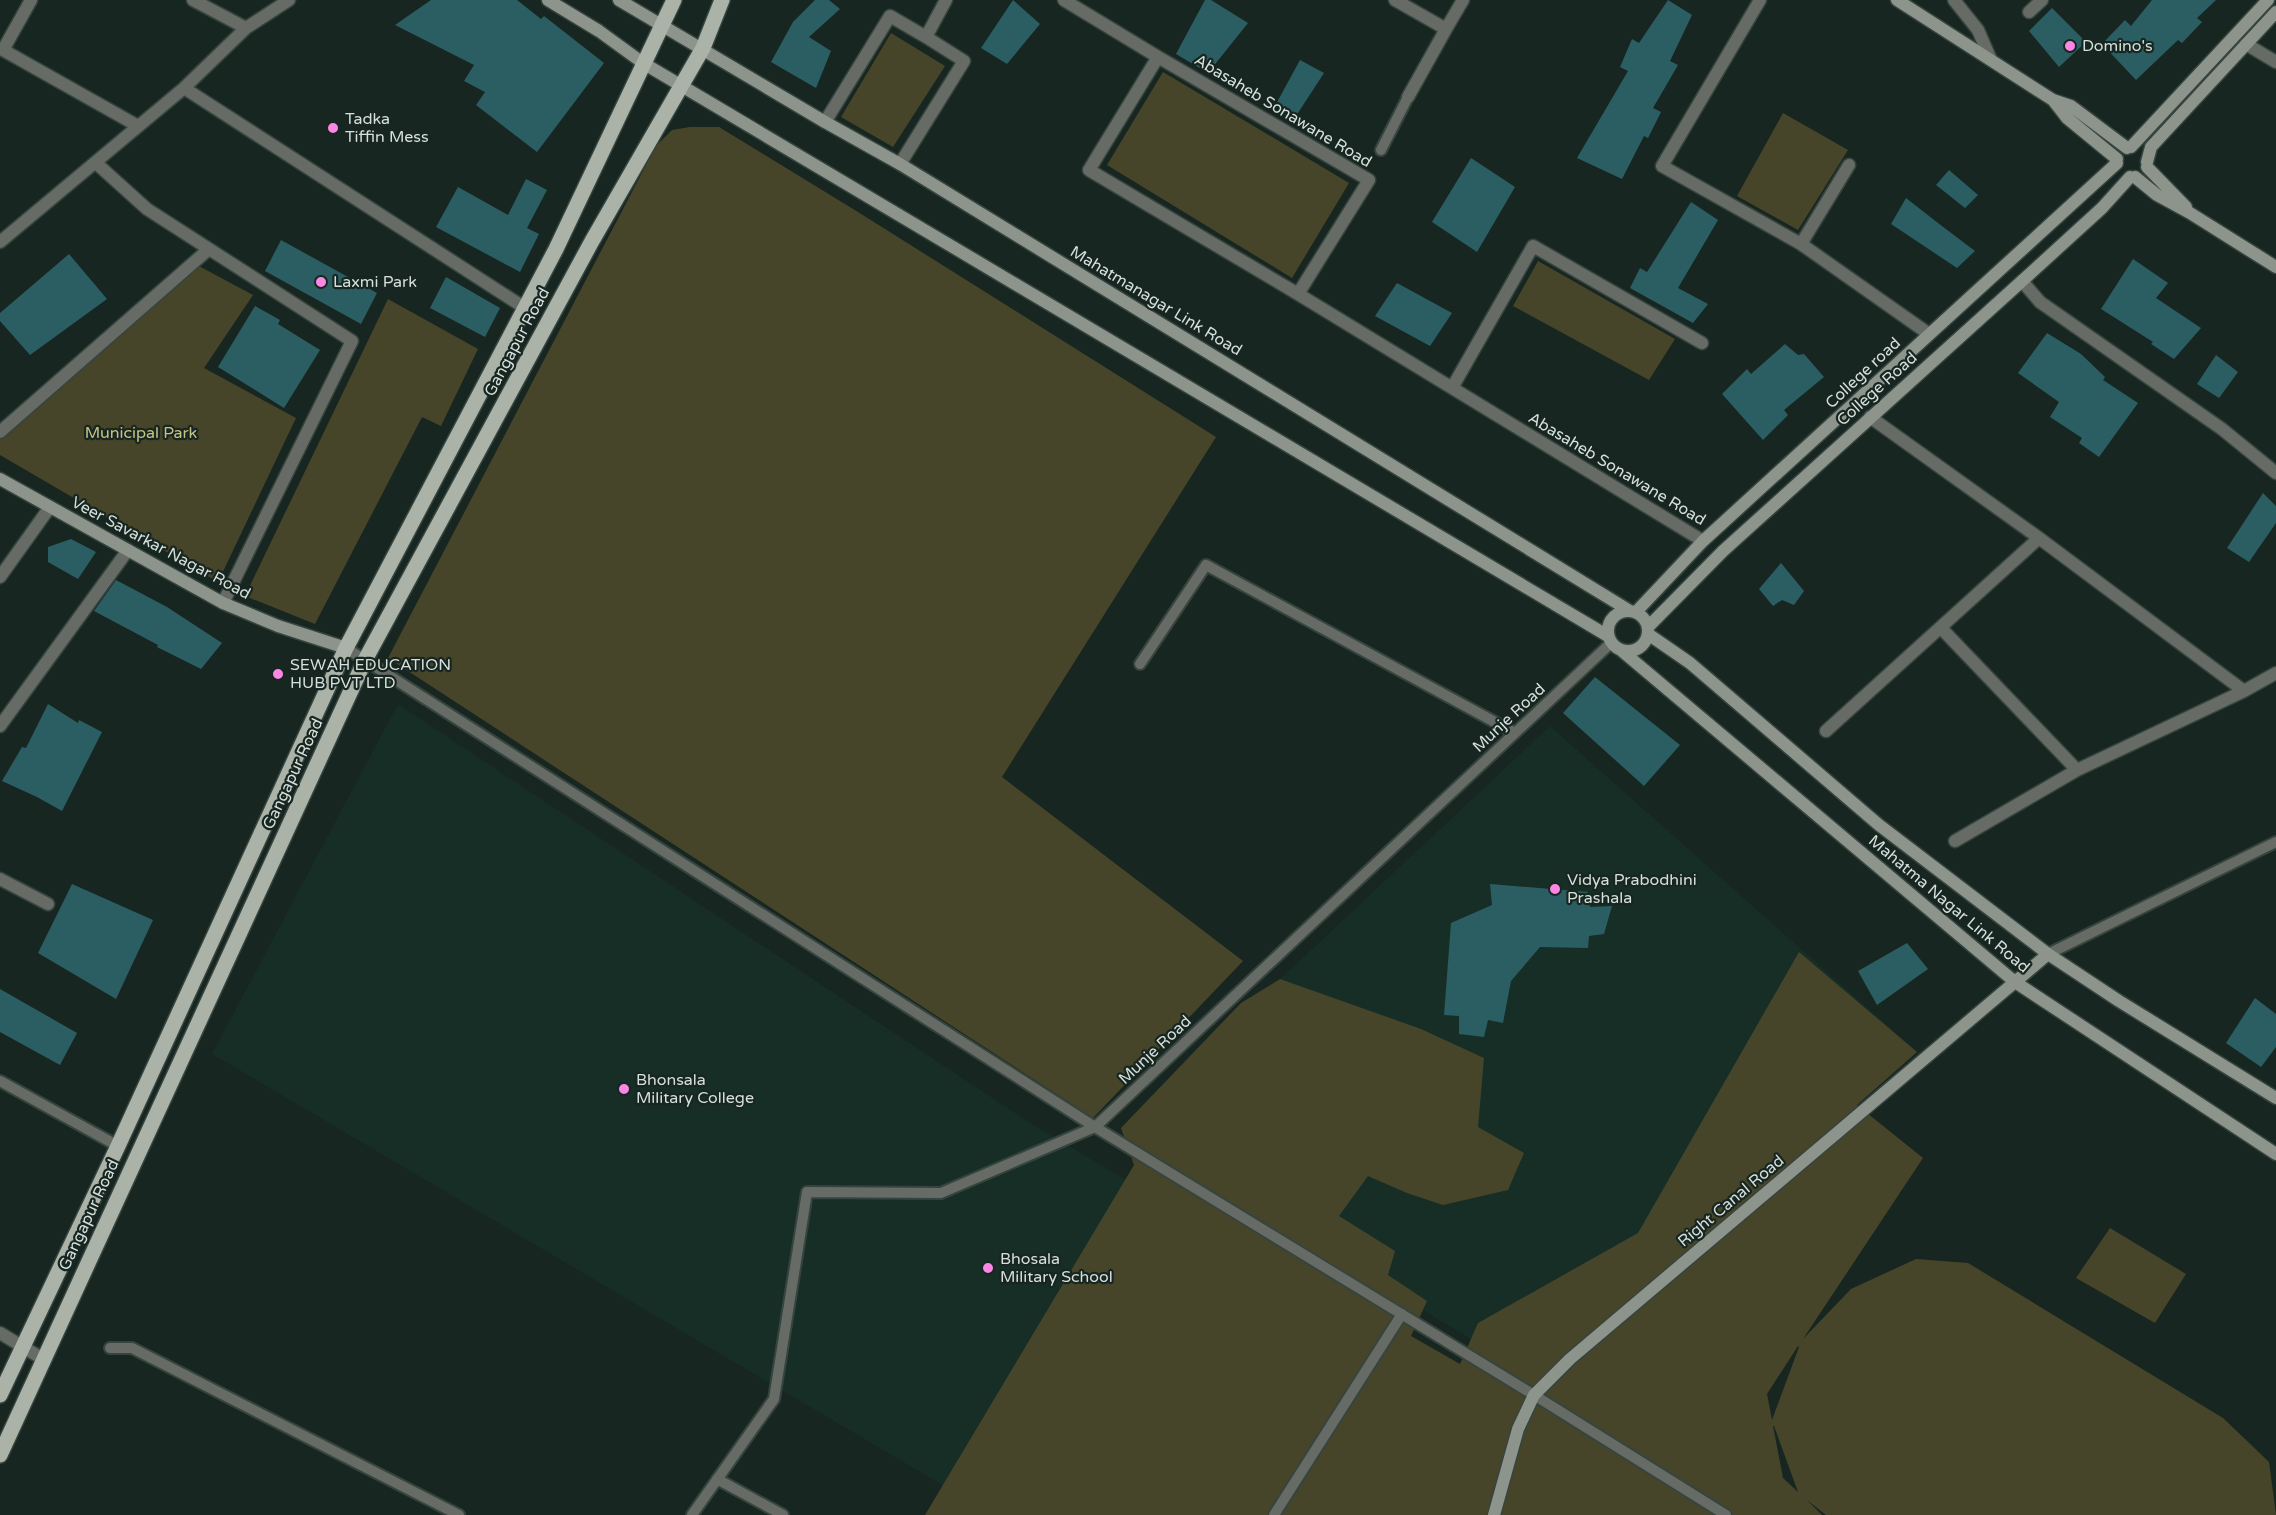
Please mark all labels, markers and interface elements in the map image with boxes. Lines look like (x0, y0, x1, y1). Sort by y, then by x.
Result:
place label: Domino's (2082, 36, 2153, 56)
marker: Domino's (2063, 39, 2077, 53)
street label: Abasaheb Sonawane Road (1191, 50, 1375, 172)
place label: Tadka Tiffin Mess (345, 109, 429, 147)
marker: Tadka Tiffin Mess (326, 121, 340, 135)
street label: Mahatmanagar Link Road (1066, 242, 1246, 360)
place label: Laxmi Park (333, 272, 417, 292)
marker: Laxmi Park (314, 275, 328, 289)
street label: Gangapur Road (480, 284, 554, 400)
street label: College road (1821, 333, 1905, 413)
street label: College Road (1833, 348, 1921, 430)
street label: Abasaheb Sonawane Road (1525, 408, 1709, 530)
park label: Municipal Park (85, 423, 198, 443)
street label: Veer Savarkar Nagar Road (68, 492, 254, 604)
place label: SEWAH EDUCATION HUB PVT LTD (290, 655, 451, 693)
marker: SEWAH EDUCATION HUB PVT LTD (271, 667, 285, 681)
street label: Munje Road (1468, 679, 1550, 757)
street label: Gangapur Road (259, 715, 327, 833)
street label: Mahatma Nagar Link Road (1864, 831, 2034, 977)
place label: Vidya Prabodhini Prashala (1567, 870, 1697, 908)
marker: Vidya Prabodhini Prashala (1548, 882, 1562, 896)
street label: Munje Road (1114, 1011, 1196, 1089)
place label: Bhonsala Military College (636, 1070, 754, 1108)
marker: Bhonsala Military College (617, 1082, 631, 1096)
street label: Right Canal Road (1674, 1151, 1788, 1251)
street label: Gangapur Road (55, 1156, 123, 1274)
place label: Bhosala Military School (1000, 1249, 1113, 1287)
marker: Bhosala Military School (981, 1261, 995, 1275)

